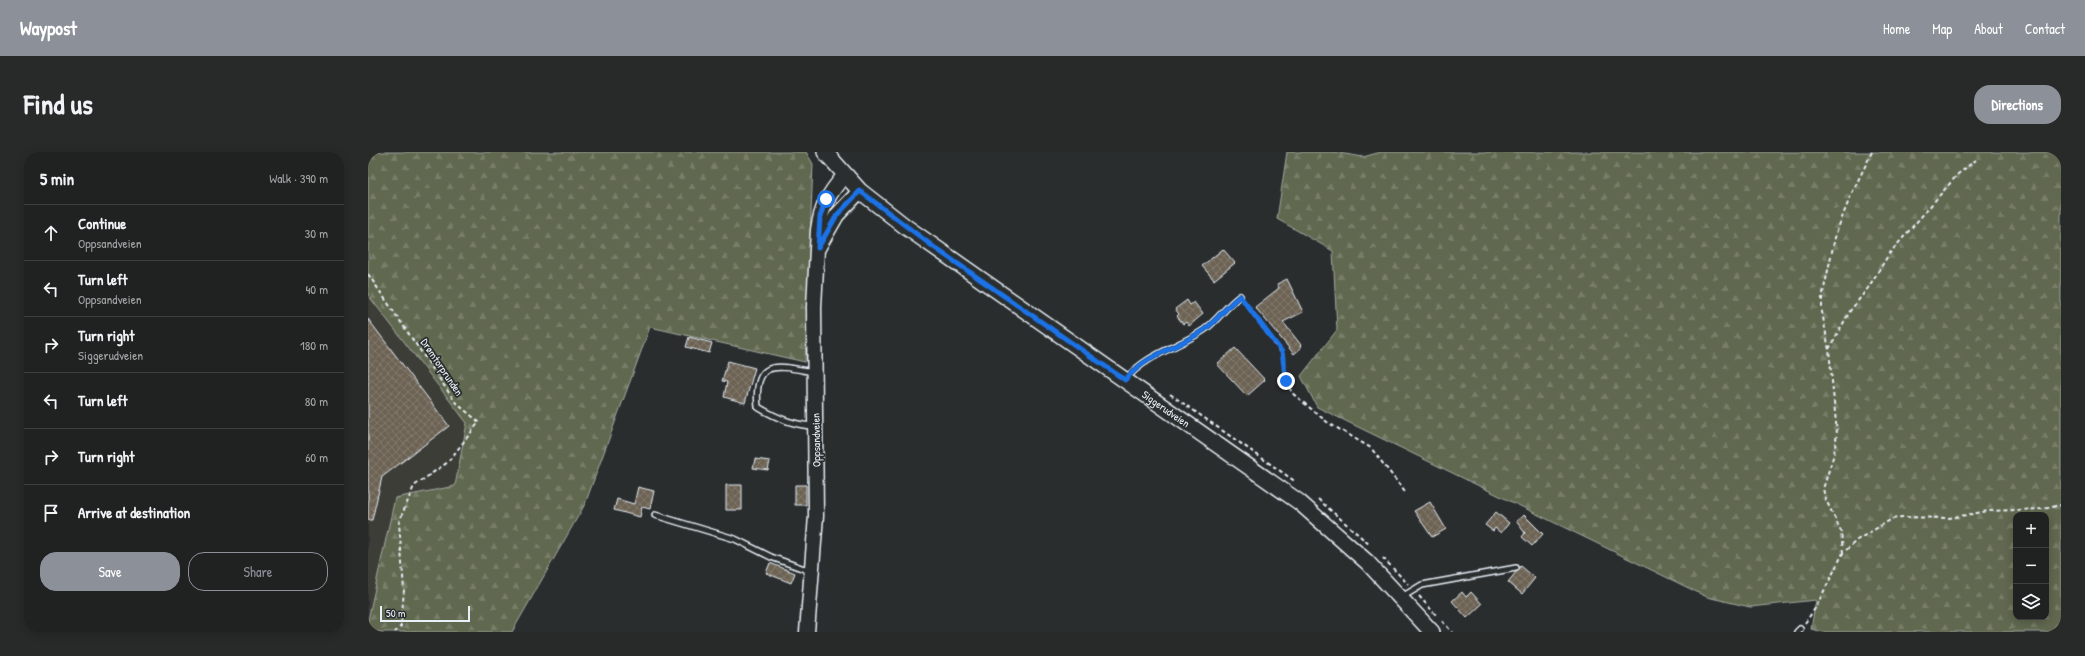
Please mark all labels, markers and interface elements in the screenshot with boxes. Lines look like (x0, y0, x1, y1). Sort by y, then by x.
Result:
text: Waypost (20, 15, 77, 41)
text: Home (1883, 19, 1910, 38)
text: Map (1932, 19, 1952, 38)
text: About (1974, 19, 2003, 38)
text: Contact (2025, 19, 2065, 38)
text: Find us (24, 85, 93, 123)
button: Directions (1974, 85, 2061, 124)
text: 5 min (40, 167, 74, 190)
text: Walk · 390 m (269, 169, 328, 187)
route start (817, 190, 835, 208)
text: Continue (78, 213, 126, 234)
icon: ahead (40, 222, 62, 244)
text: 30 m (305, 224, 328, 242)
text: Oppsandveien (78, 234, 142, 252)
text: Turn left (78, 269, 128, 290)
icon: left (40, 278, 62, 300)
text: 40 m (305, 280, 328, 298)
text: Oppsandveien (78, 290, 142, 308)
text: Turn right (78, 325, 134, 346)
icon: right (40, 334, 62, 356)
text: 180 m (300, 336, 328, 354)
street label: Drømtorprunden (418, 336, 466, 398)
text: Siggerudveien (78, 346, 143, 364)
route end (1277, 372, 1295, 390)
street label: Siggerudveien (1139, 387, 1193, 430)
icon: left (40, 390, 62, 412)
text: Turn left (78, 390, 128, 411)
text: 80 m (305, 392, 328, 410)
street label: Oppsandveien (809, 413, 823, 467)
icon: right (40, 446, 62, 468)
text: Turn right (78, 446, 134, 467)
text: 60 m (305, 448, 328, 466)
icon: arrive (40, 502, 62, 524)
text: Arrive at destination (78, 502, 190, 523)
map controls (2013, 512, 2049, 620)
button: + (2013, 512, 2049, 548)
button: − (2013, 548, 2049, 584)
button: Save (40, 552, 180, 591)
button: Share (188, 552, 328, 591)
button: layers (2013, 584, 2049, 620)
scale bar (380, 604, 470, 623)
text: 50 m (386, 606, 406, 620)

